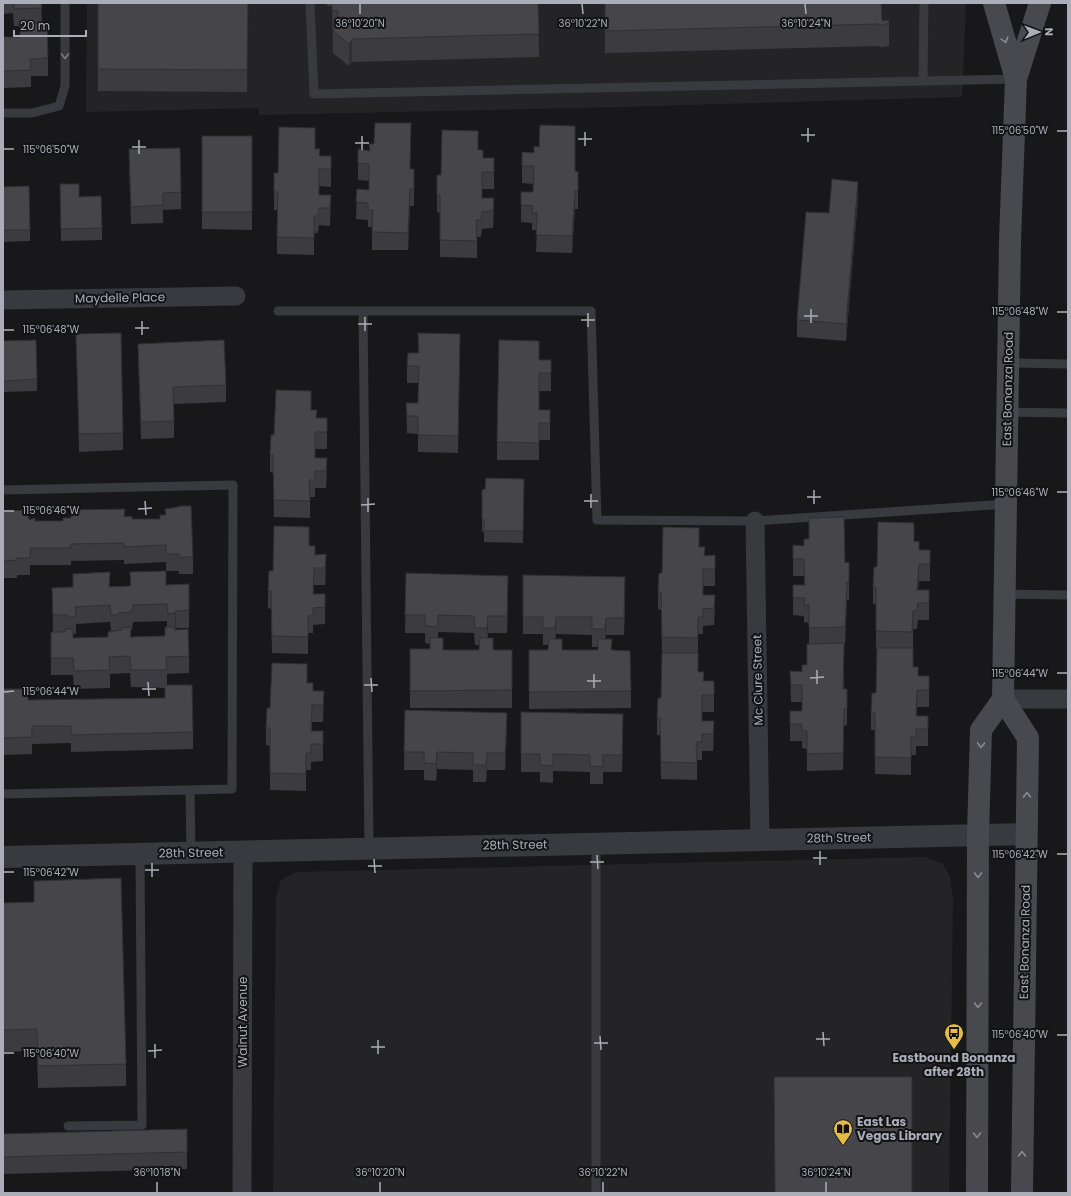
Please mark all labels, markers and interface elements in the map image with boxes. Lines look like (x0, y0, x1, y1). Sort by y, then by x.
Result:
scale bar (14, 12, 86, 38)
north arrow (1019, 12, 1059, 52)
text: 36°10'20"N (335, 16, 385, 31)
text: 36°10'22"N (559, 16, 607, 31)
text: 36°10'24"N (781, 16, 831, 31)
text: 20 m (20, 17, 50, 34)
text: N (1041, 28, 1057, 36)
one-way arrow (1000, 37, 1008, 44)
one-way arrow (61, 53, 69, 59)
text: 115°06'50"W (992, 123, 1048, 138)
text: 115°06'50"W (23, 142, 79, 157)
street label: Maydelle Place (75, 288, 165, 307)
text: 115°06'48"W (992, 304, 1048, 319)
text: 115°06'48"W (23, 322, 79, 337)
street label: East Bonanza Road (998, 332, 1017, 446)
text: 115°06'46"W (992, 485, 1048, 500)
text: 115°06'46"W (23, 503, 79, 518)
street label: Mc Clure Street (748, 634, 767, 726)
text: 115°06'44"W (992, 666, 1048, 681)
text: 115°06'44"W (23, 684, 79, 699)
one-way arrow (977, 742, 985, 748)
one-way arrow (1023, 792, 1031, 798)
street label: 28th Street (806, 828, 872, 847)
street label: 28th Street (482, 835, 548, 854)
street label: 28th Street (158, 843, 224, 862)
text: 115°06'42"W (992, 847, 1048, 862)
text: 115°06'42"W (23, 865, 79, 880)
one-way arrow (974, 872, 982, 878)
street label: East Bonanza Road (1015, 885, 1034, 999)
street label: Walnut Avenue (234, 977, 251, 1067)
one-way arrow (974, 1002, 982, 1008)
bus stop icon: Eastbound Bonanza after 28th (943, 1022, 965, 1050)
text: 115°06'40"W (992, 1027, 1048, 1042)
text: 115°06'40"W (23, 1046, 79, 1061)
place label: Eastbound Bonanza after 28th (893, 1049, 1015, 1080)
place label: East Las Vegas Library (857, 1113, 943, 1144)
library icon: East Las Vegas Library (832, 1118, 854, 1146)
one-way arrow (973, 1132, 981, 1138)
one-way arrow (1018, 1151, 1026, 1157)
text: 36°10'18"N (134, 1165, 180, 1180)
text: 36°10'20"N (355, 1165, 405, 1180)
text: 36°10'22"N (579, 1165, 627, 1180)
text: 36°10'24"N (801, 1165, 851, 1180)

